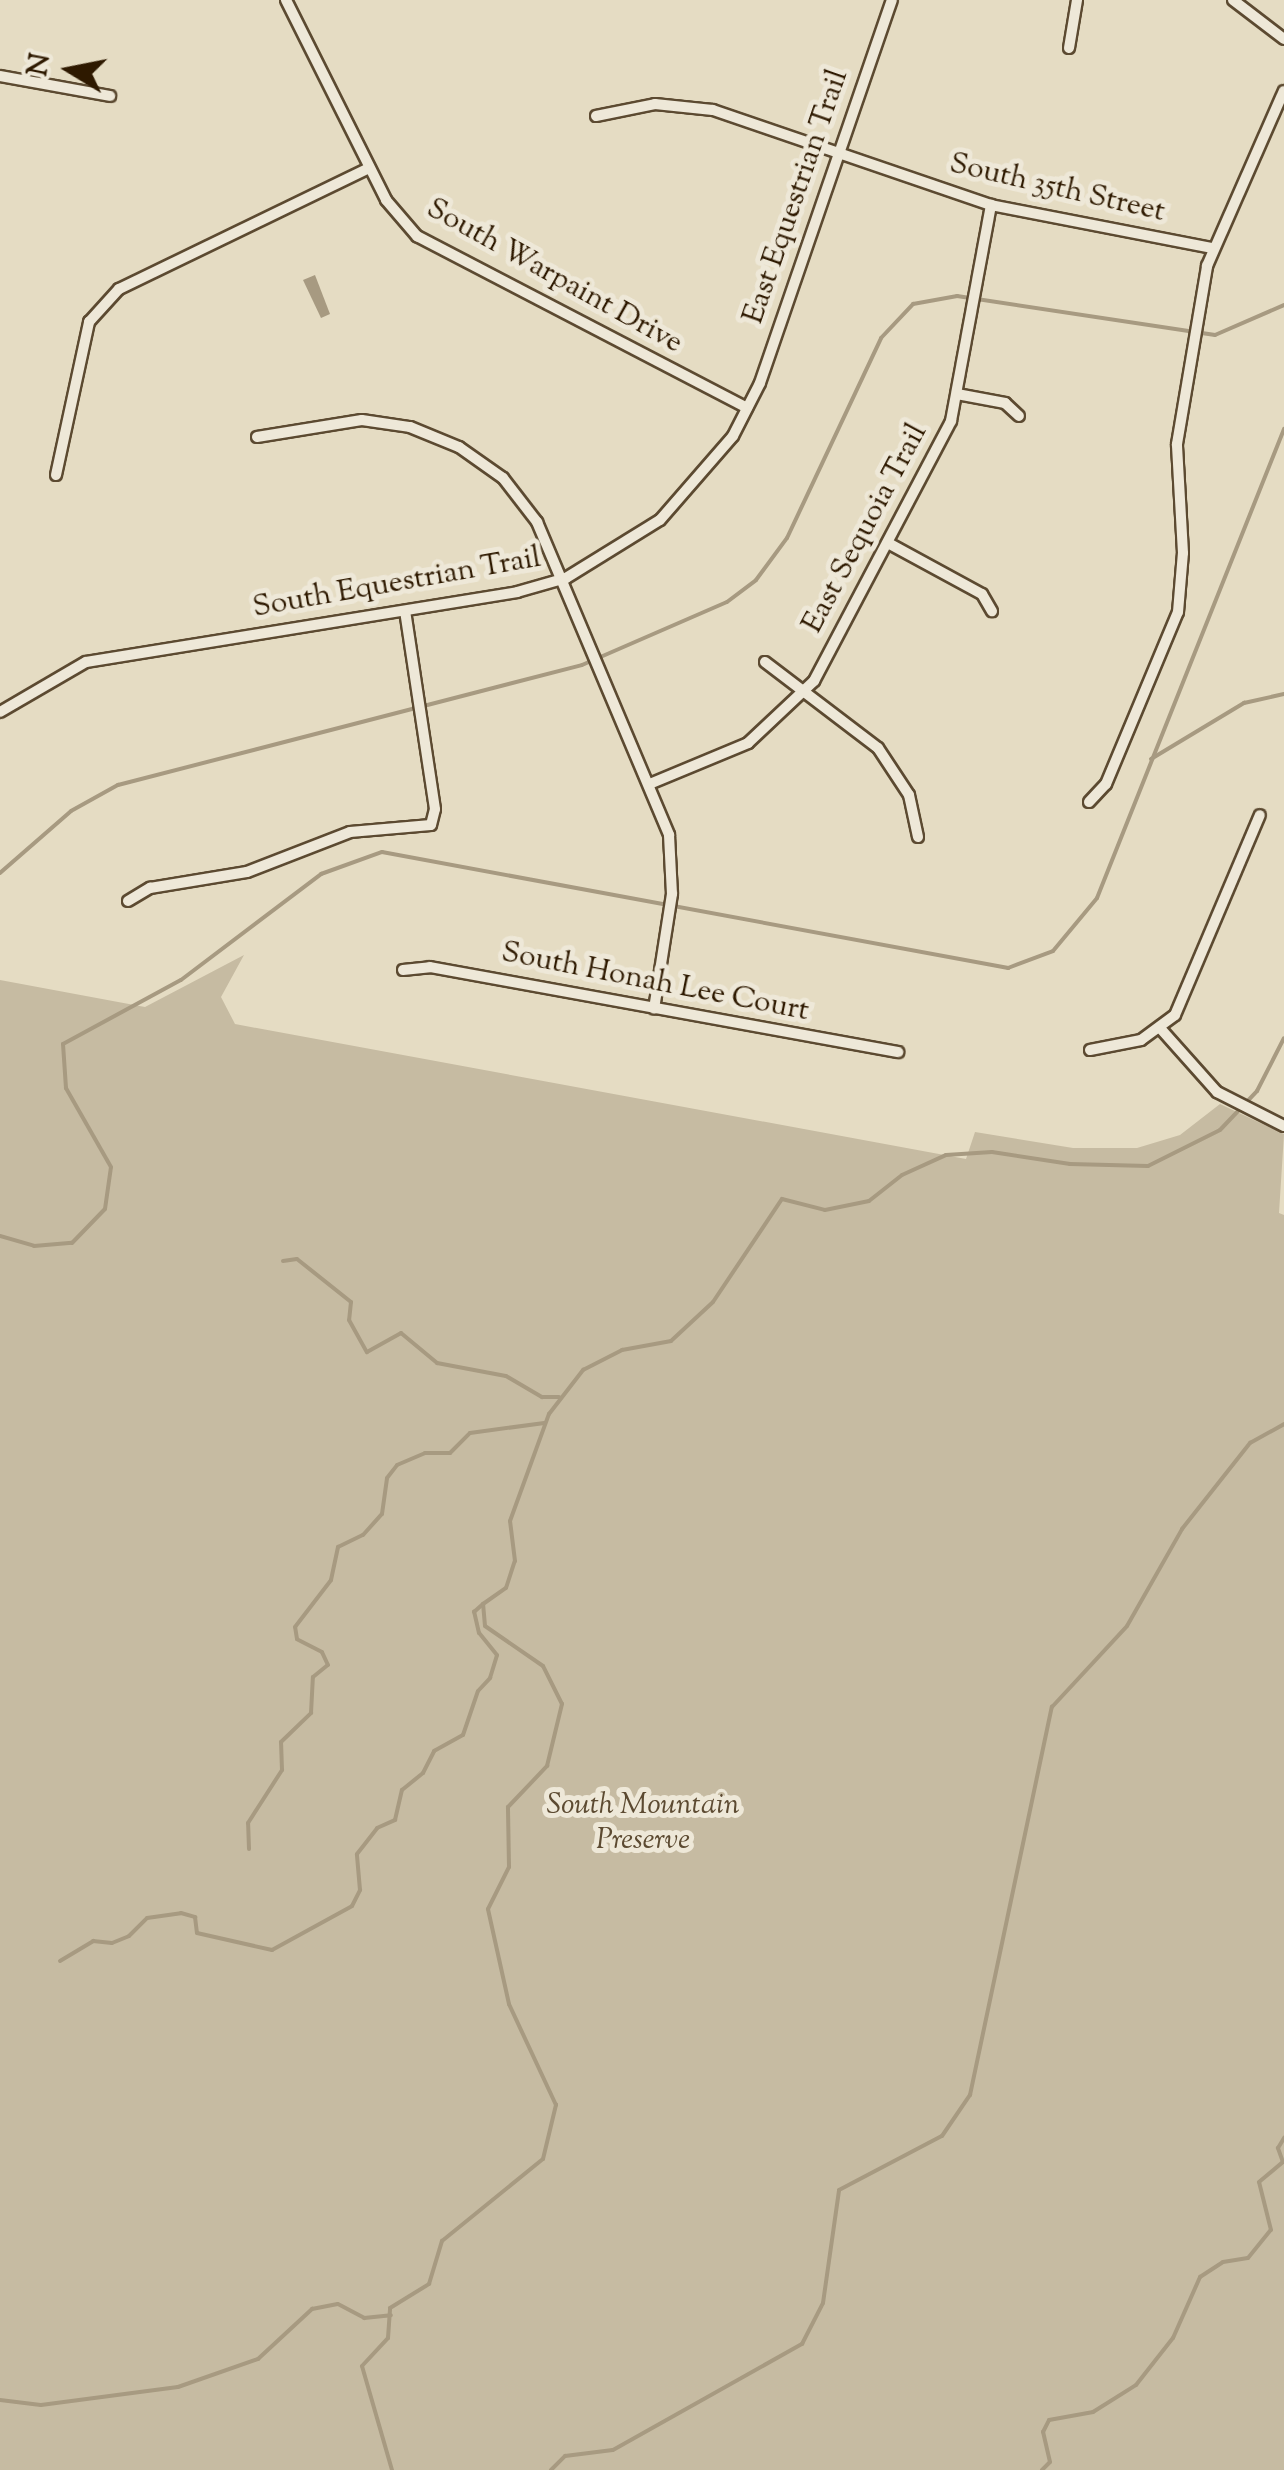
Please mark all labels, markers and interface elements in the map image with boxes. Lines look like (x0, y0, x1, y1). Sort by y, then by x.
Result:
north arrow (20, 20, 120, 120)
text: N (19, 50, 62, 79)
street label: East Equestrian Trail (737, 65, 857, 329)
street label: South 35th Street (946, 147, 1168, 231)
street label: South Warpaint Drive (420, 192, 688, 362)
street label: East Sequoia Trail (796, 418, 936, 640)
street label: South Equestrian Trail (250, 541, 544, 627)
street label: South Honah Lee Court (498, 936, 812, 1030)
park label: South Mountain Preserve (547, 1788, 739, 1858)

